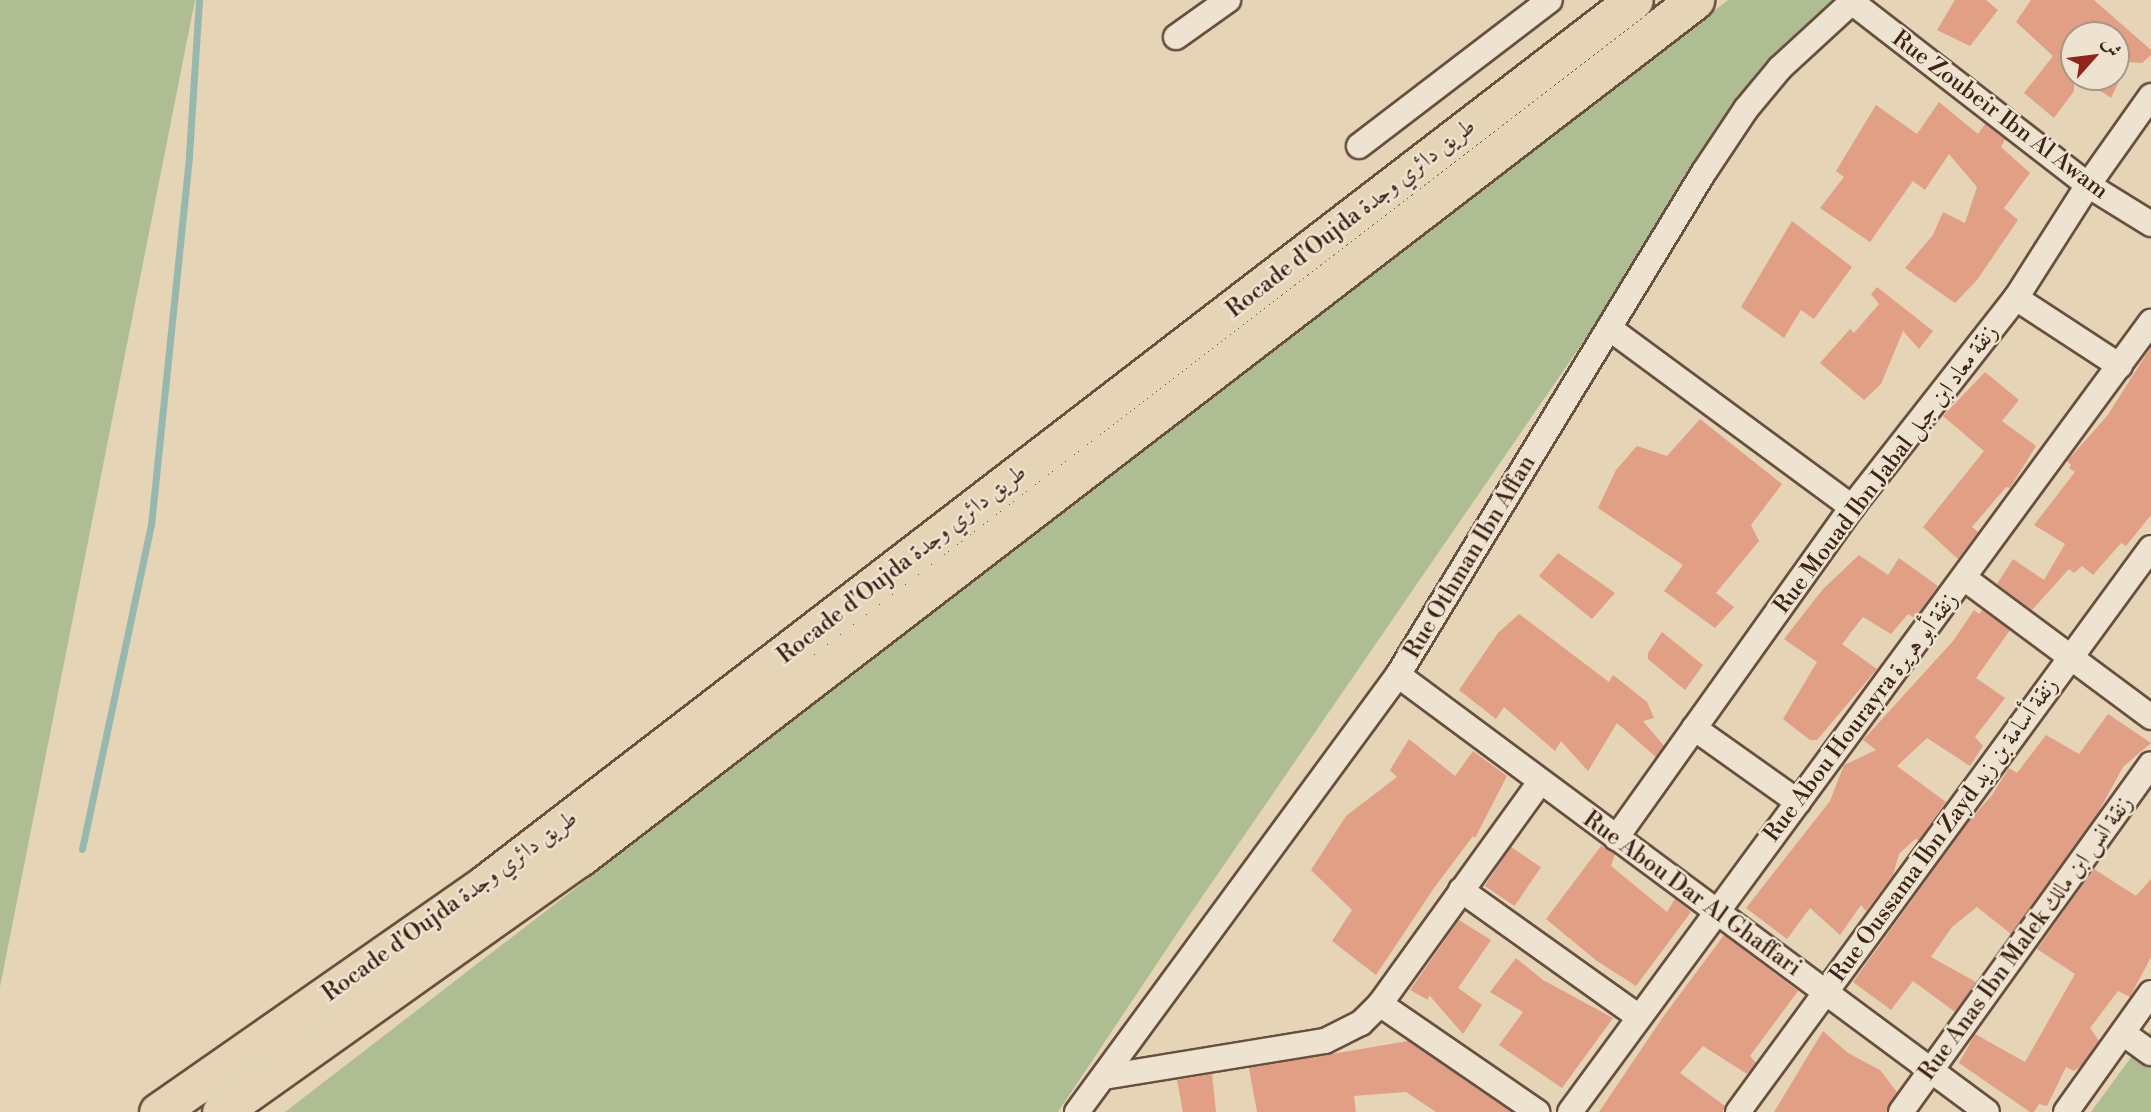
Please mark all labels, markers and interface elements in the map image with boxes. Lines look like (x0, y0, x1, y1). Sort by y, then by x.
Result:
north arrow (2060, 21, 2130, 91)
street label: Rue Zoubeir Ibn Al Awam (1886, 25, 2114, 205)
text: ش (2097, 33, 2127, 61)
street label: Rocade d'Oujda طريق دائري وجدة (1221, 112, 1481, 324)
street label: Rue Mouad Ibn Jabal زنقة معاد ابن جبل (1768, 319, 2004, 619)
street label: Rue Othman Ibn Affan (1398, 450, 1542, 664)
street label: Rocade d'Oujda طريق دائري وجدة (772, 458, 1032, 670)
street label: Rue Abou Hourayra زنقة أبو هريرة (1758, 587, 1964, 847)
street label: Rue Oussama Ibn Zayd زنقة أسامة بن زيد (1824, 672, 2064, 988)
street label: Rue Anas Ibn Malek زنقة انس ابن مالك (1913, 790, 2139, 1086)
street label: Rocade d'Oujda طريق دائري وجدة (317, 804, 583, 1008)
street label: Rue Abou Dar Al Ghaffari (1578, 806, 1806, 982)

